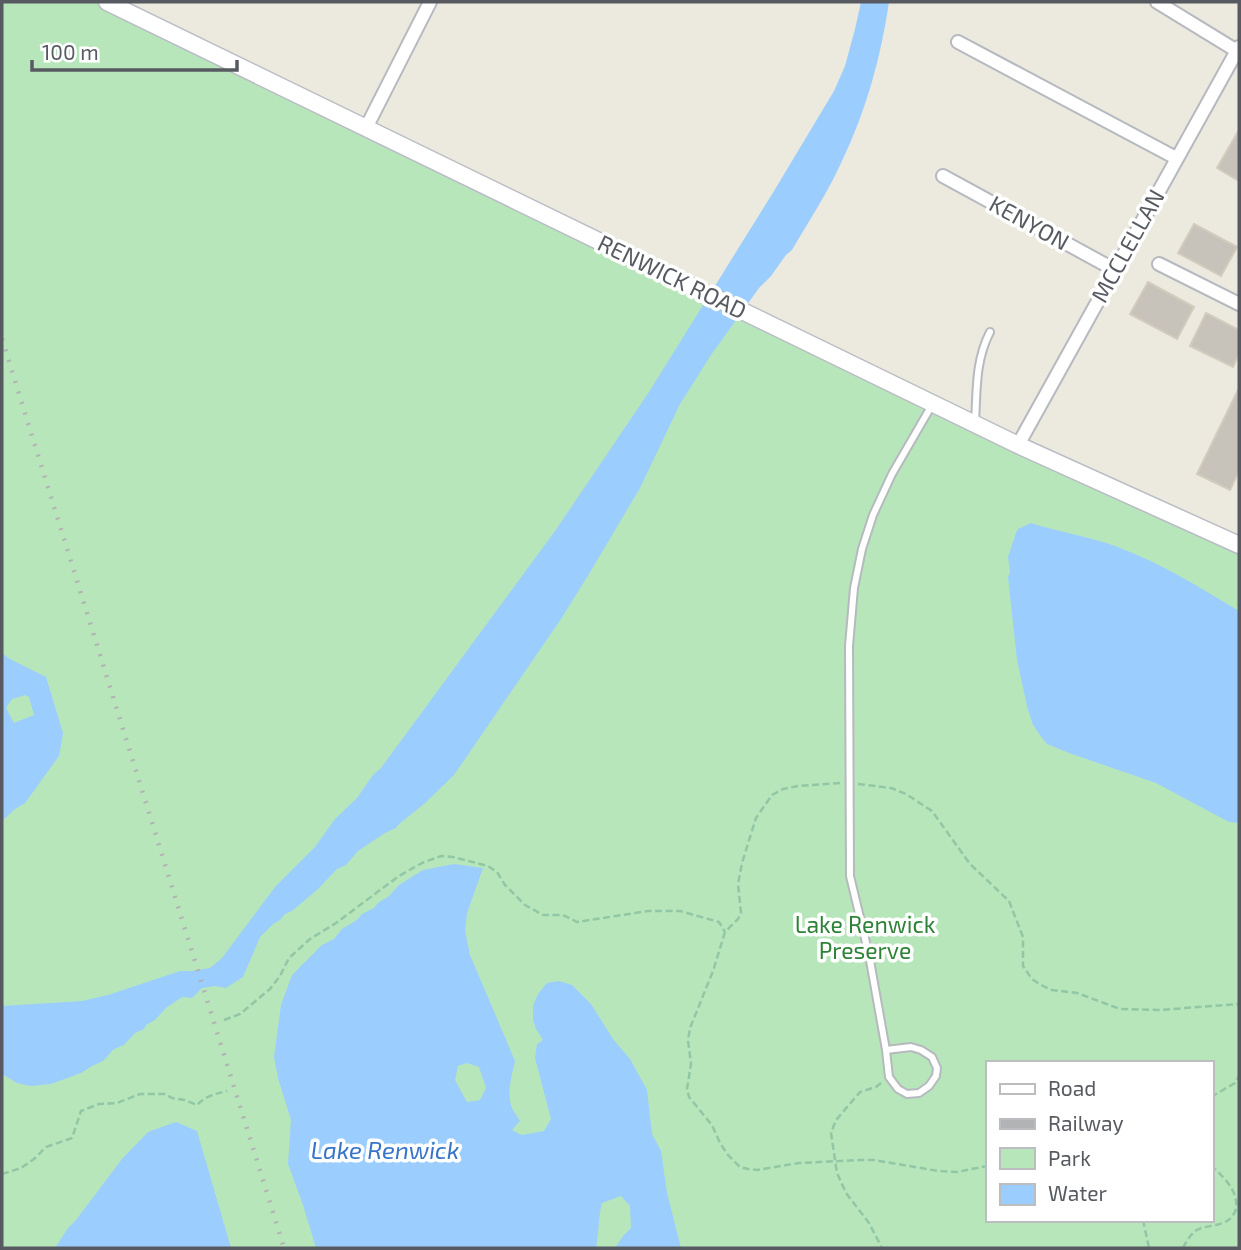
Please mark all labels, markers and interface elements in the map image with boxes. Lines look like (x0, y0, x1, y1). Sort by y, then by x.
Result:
scale bar (32, 28, 236, 72)
text: 100 m (42, 39, 99, 64)
street label: MCCLELLAN (1085, 184, 1170, 307)
street label: KENYON (985, 189, 1074, 255)
street label: RENWICK ROAD (594, 228, 751, 324)
park label: Lake Renwick Preserve (795, 910, 936, 964)
legend (986, 1061, 1213, 1222)
text: Road (1048, 1075, 1096, 1100)
text: Railway (1048, 1110, 1124, 1135)
water label: Lake Renwick (311, 1135, 459, 1164)
text: Park (1048, 1145, 1091, 1170)
text: Water (1048, 1180, 1107, 1205)

